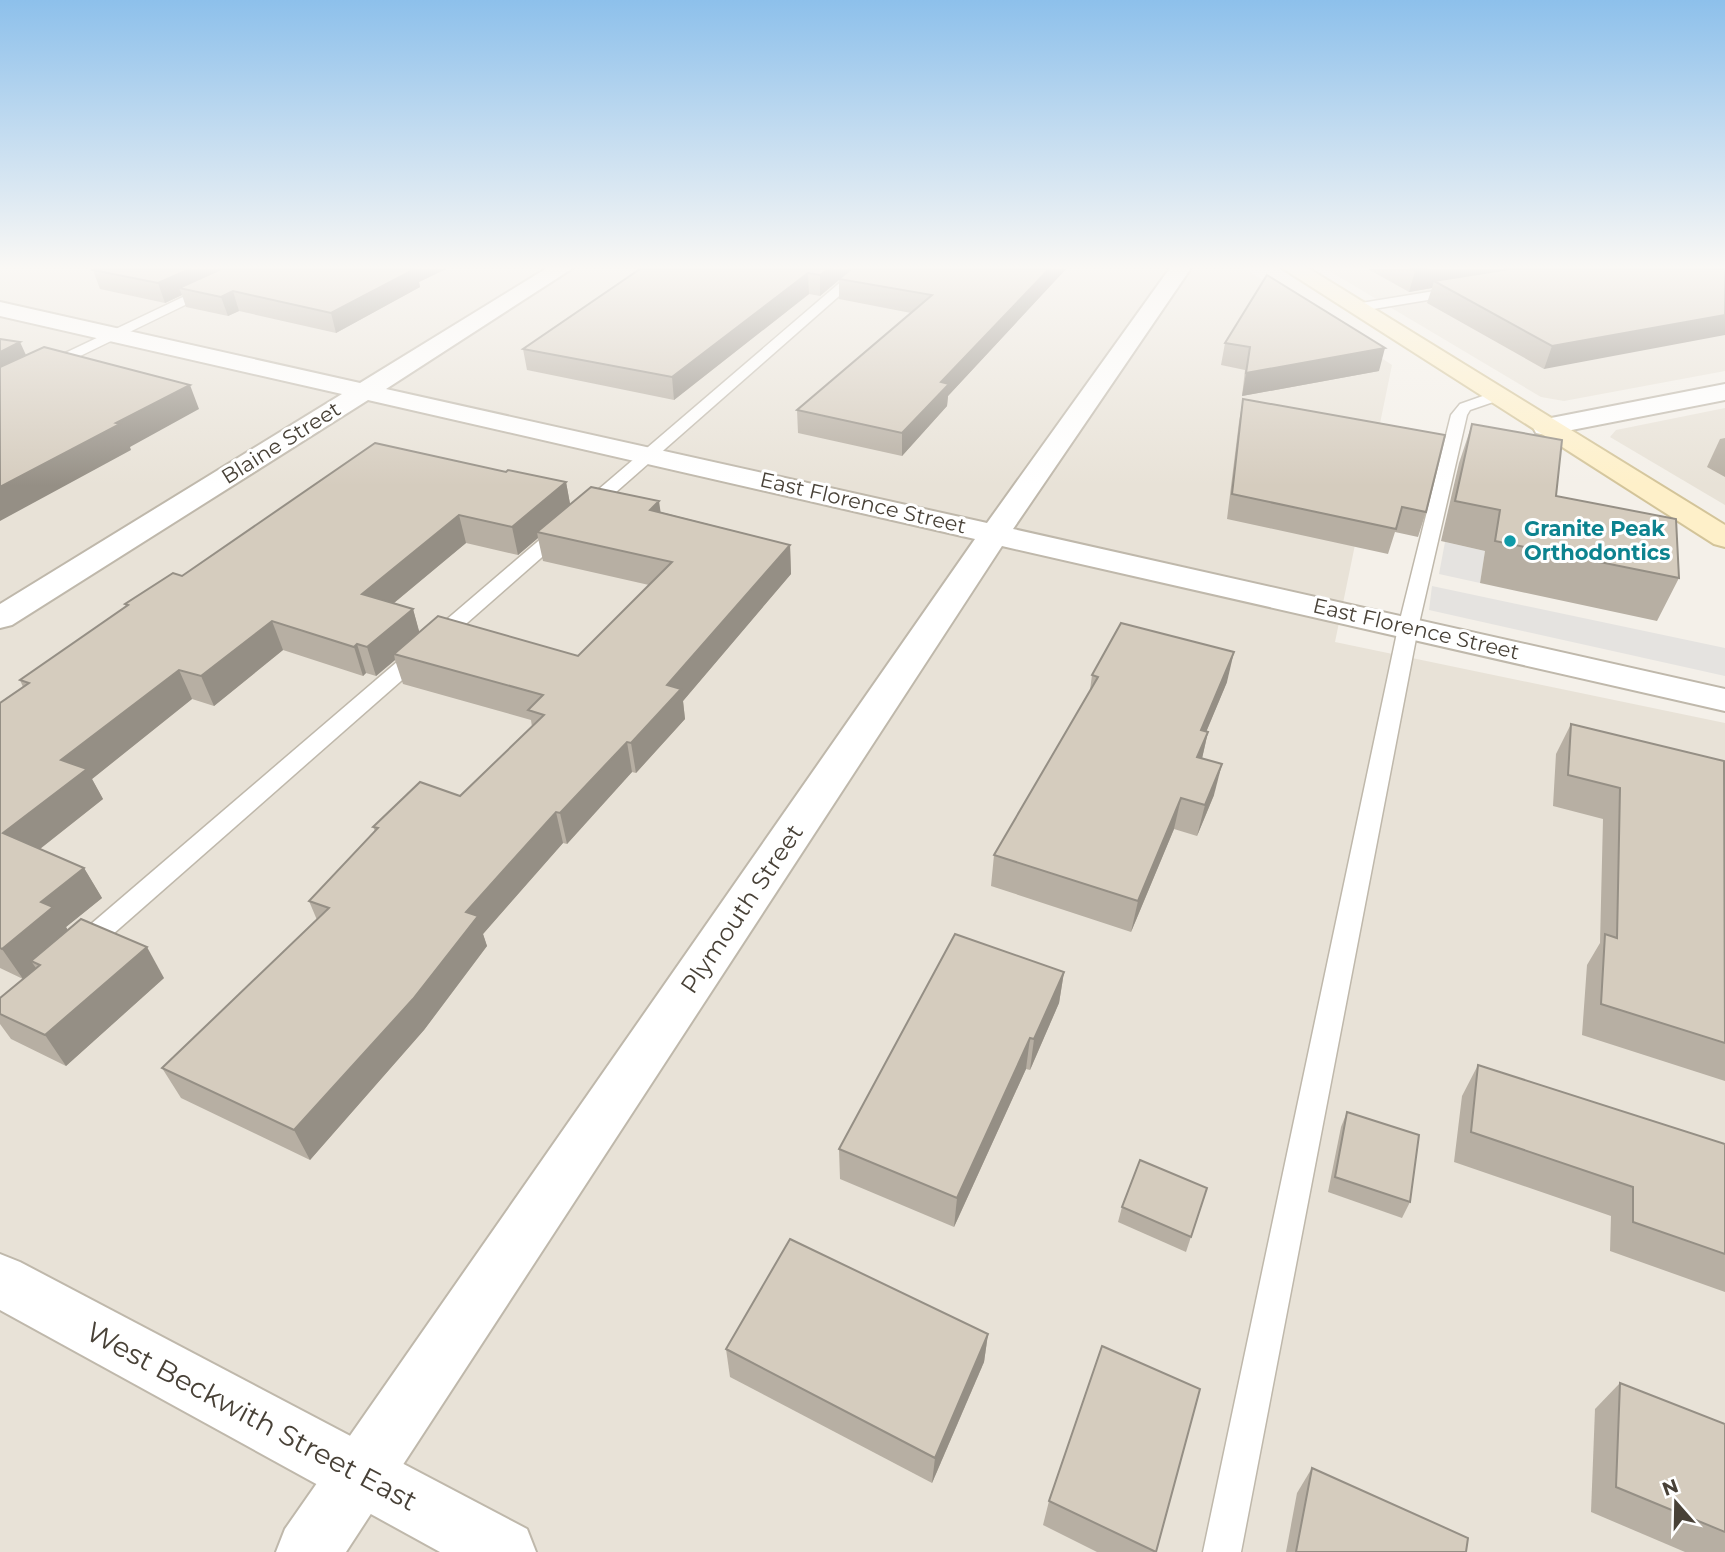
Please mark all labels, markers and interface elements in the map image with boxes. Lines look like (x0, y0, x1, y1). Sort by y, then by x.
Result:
street label: Blaine Street (217, 396, 345, 489)
street label: East Florence Street (757, 467, 969, 538)
place label: Granite Peak Orthodontics (1524, 516, 1670, 565)
marker: Granite Peak Orthodontics (1502, 533, 1518, 549)
street label: East Florence Street (1310, 593, 1522, 664)
street label: Plymouth Street (674, 818, 809, 999)
street label: West Beckwith Street East (81, 1314, 423, 1518)
north arrow (1641, 1468, 1711, 1538)
text: N (1659, 1474, 1682, 1501)

